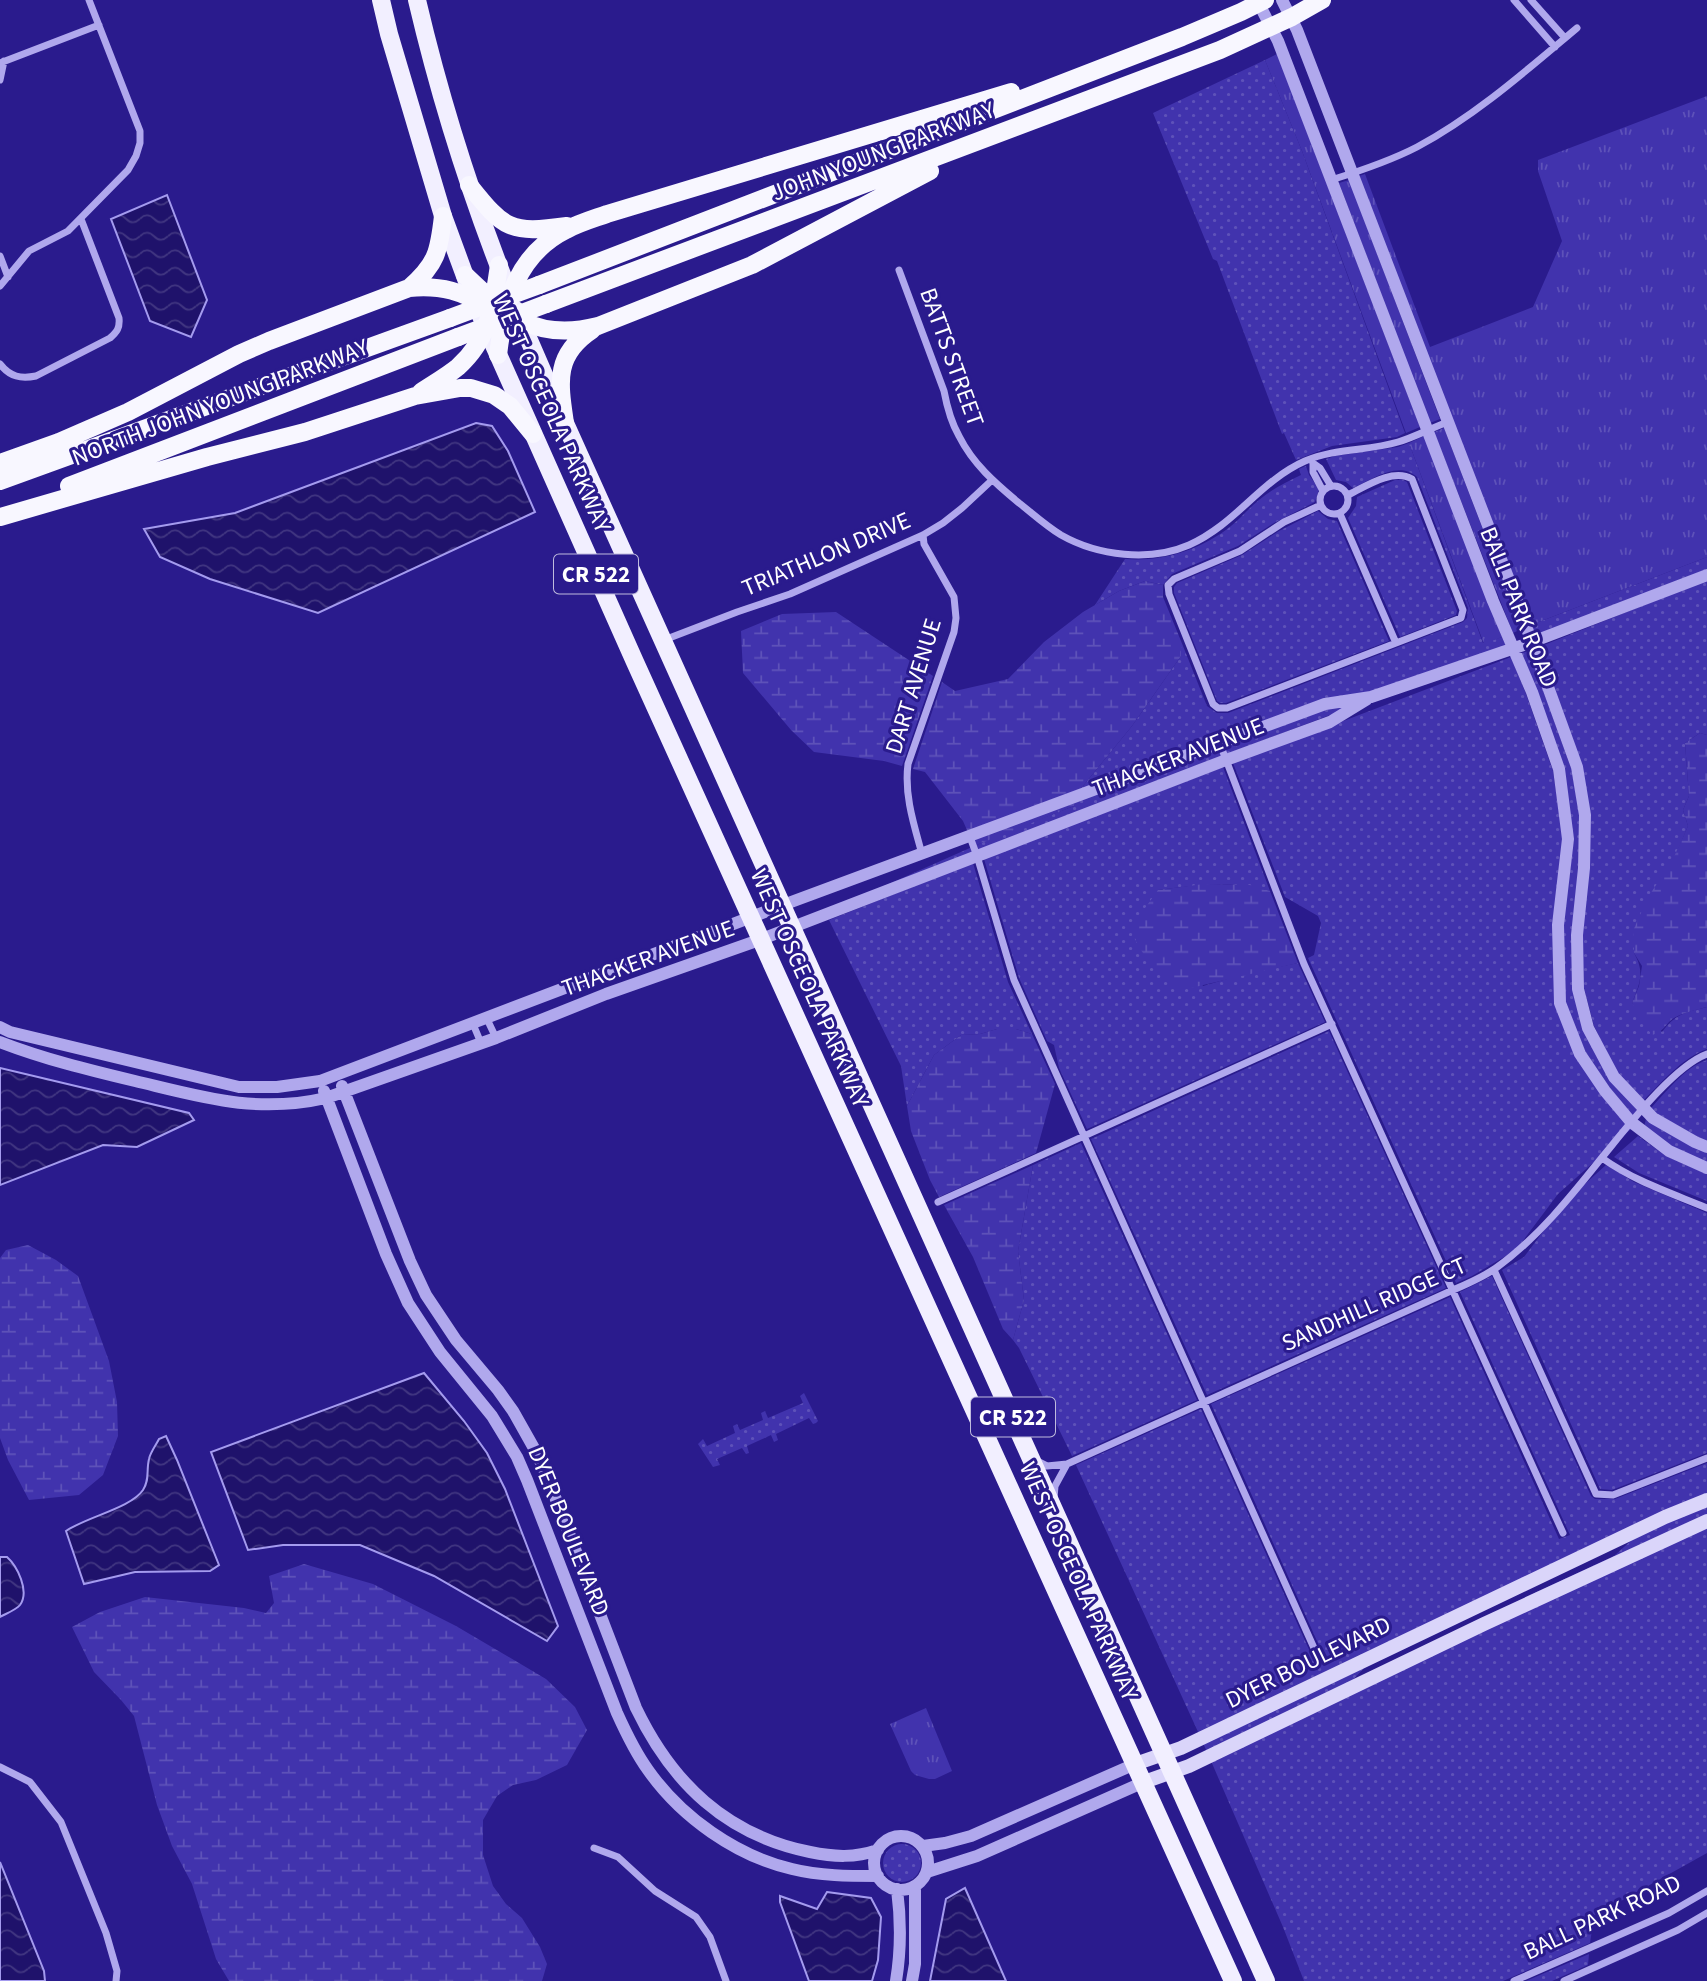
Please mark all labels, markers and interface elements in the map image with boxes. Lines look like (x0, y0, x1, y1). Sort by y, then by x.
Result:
street label: JOHN YOUNG PARKWAY (766, 92, 1001, 210)
street label: BATTS STREET (910, 283, 993, 432)
street label: WEST OSCEOLA PARKWAY (483, 288, 620, 539)
street label: NORTH JOHN YOUNG PARKWAY (67, 329, 374, 475)
street label: TRIATHLON DRIVE (736, 503, 916, 606)
street label: BALL PARK ROAD (1470, 522, 1567, 693)
road number: CR 522 (554, 554, 638, 594)
street label: DART AVENUE (876, 614, 951, 758)
street label: THACKER AVENUE (1087, 709, 1269, 806)
street label: WEST OSCEOLA PARKWAY (741, 863, 878, 1114)
street label: THACKER AVENUE (557, 911, 739, 1006)
street label: SANDHILL RIDGE CT (1276, 1248, 1473, 1361)
road number: CR 522 (971, 1398, 1055, 1436)
street label: DYER BOULEVARD (519, 1441, 619, 1621)
street label: WEST OSCEOLA PARKWAY (1010, 1456, 1147, 1707)
street label: DYER BOULEVARD (1220, 1607, 1397, 1718)
street label: BALL PARK ROAD (1518, 1866, 1687, 1969)

